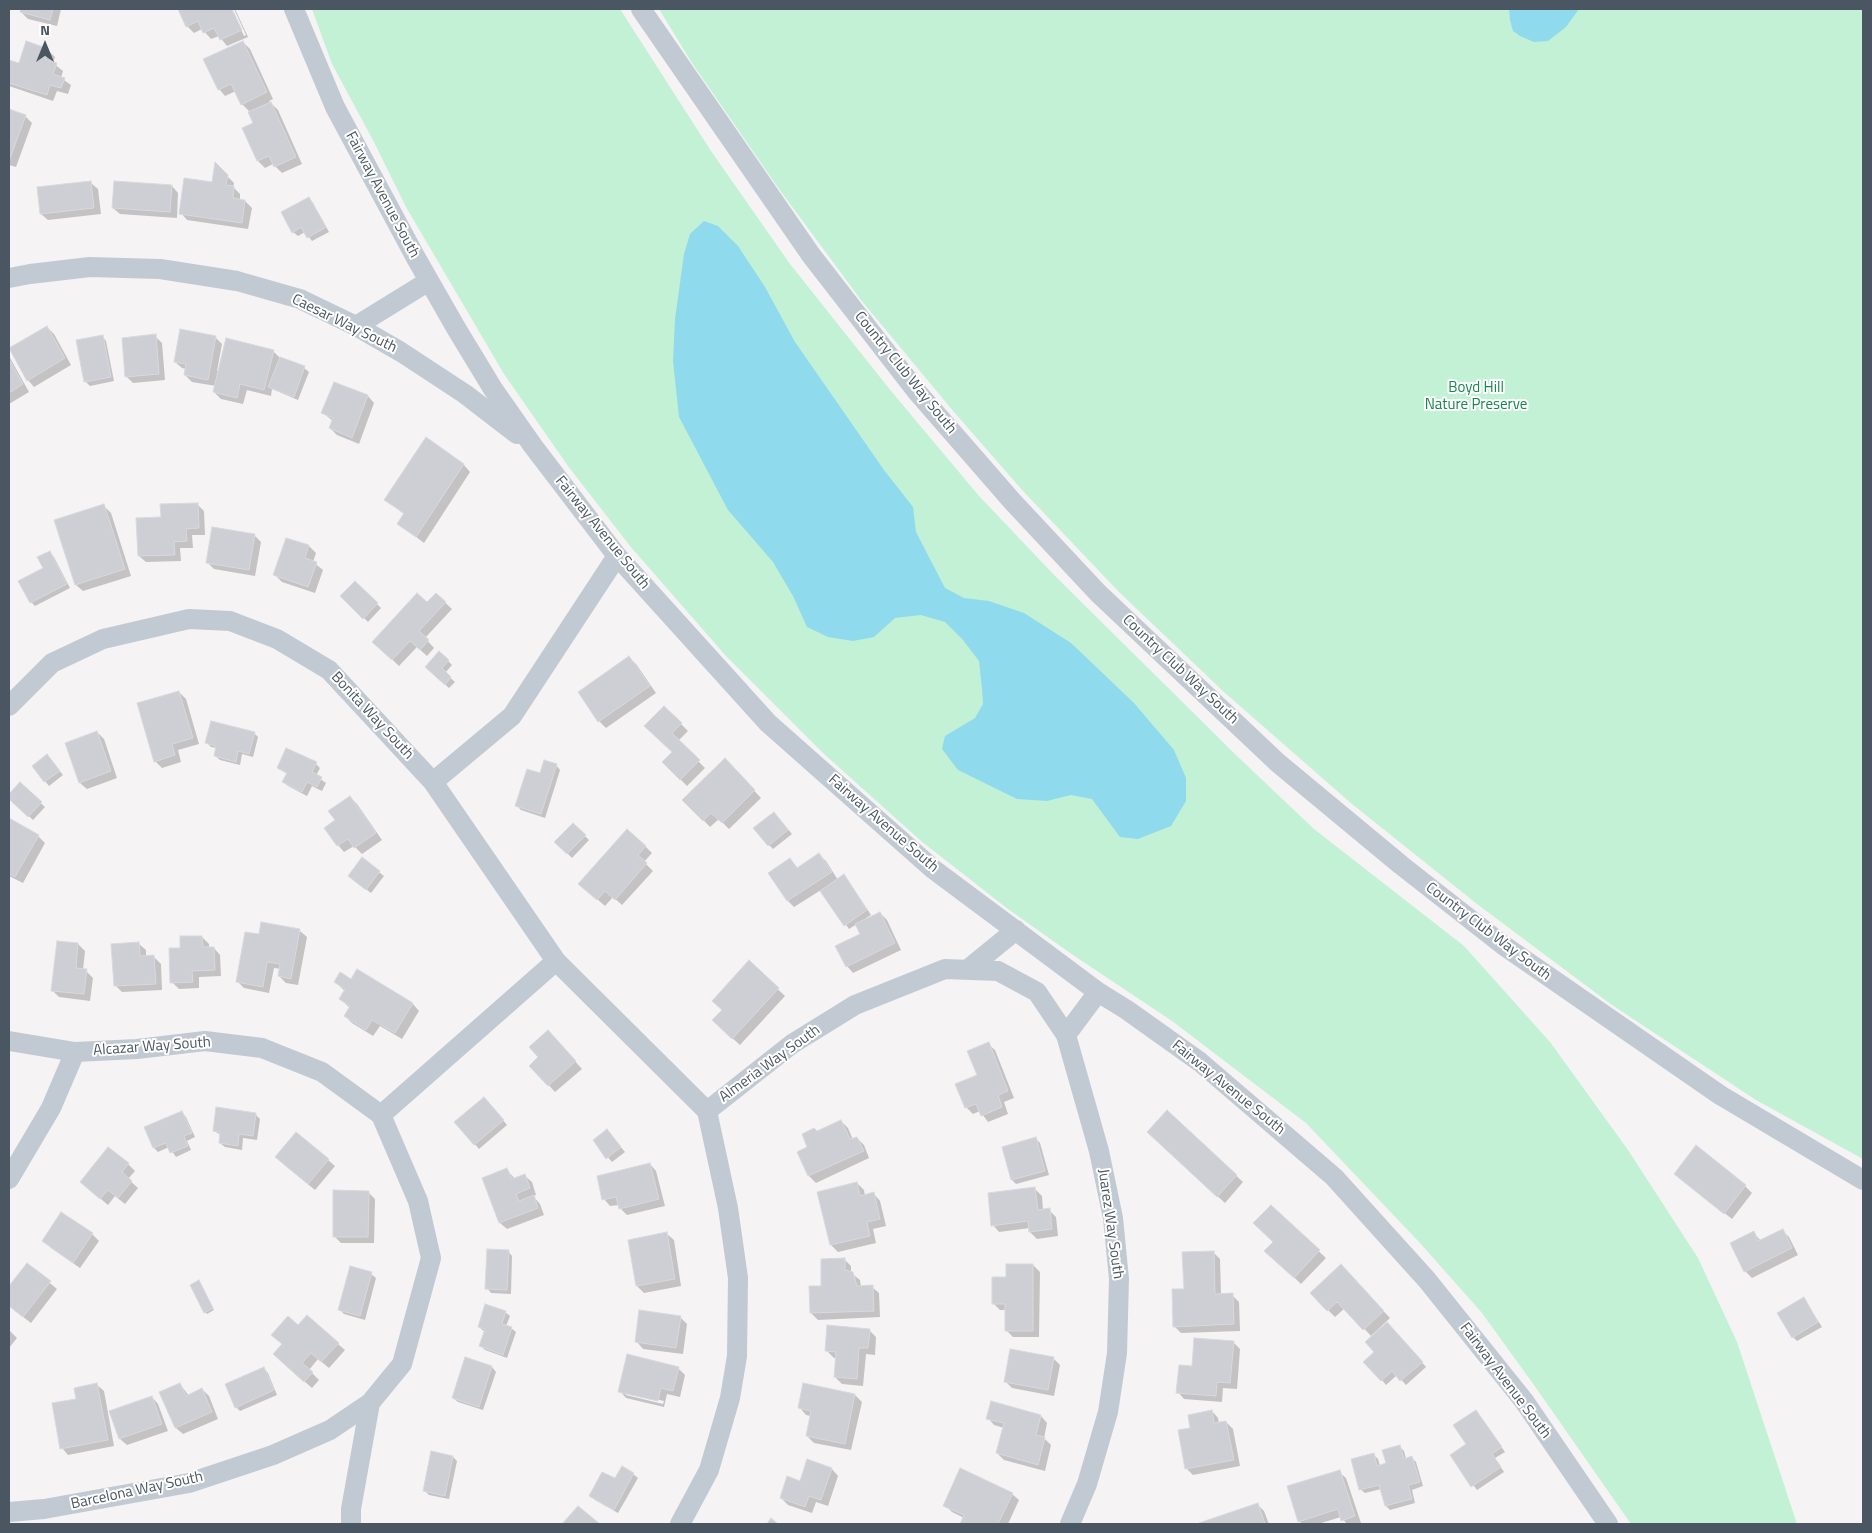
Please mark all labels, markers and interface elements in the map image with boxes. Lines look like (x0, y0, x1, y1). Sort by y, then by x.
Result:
text: N (40, 19, 50, 40)
north arrow (20, 20, 70, 70)
street label: Fairway Avenue South (341, 129, 423, 261)
street label: Caesar Way South (289, 291, 399, 357)
street label: Country Club Way South (850, 308, 960, 438)
park label: Boyd Hill Nature Preserve (1425, 379, 1527, 414)
street label: Fairway Avenue South (551, 473, 653, 593)
street label: Country Club Way South (1118, 612, 1242, 728)
street label: Bonita Way South (327, 669, 417, 763)
street label: Fairway Avenue South (824, 771, 942, 877)
street label: Country Club Way South (1422, 879, 1554, 985)
street label: Almeria Way South (716, 1021, 824, 1107)
street label: Alcazar Way South (93, 1034, 211, 1060)
street label: Fairway Avenue South (1168, 1037, 1288, 1139)
street label: Juarez Way South (1093, 1168, 1127, 1280)
street label: Fairway Avenue South (1456, 1320, 1554, 1442)
street label: Barcelona Way South (69, 1468, 205, 1514)

